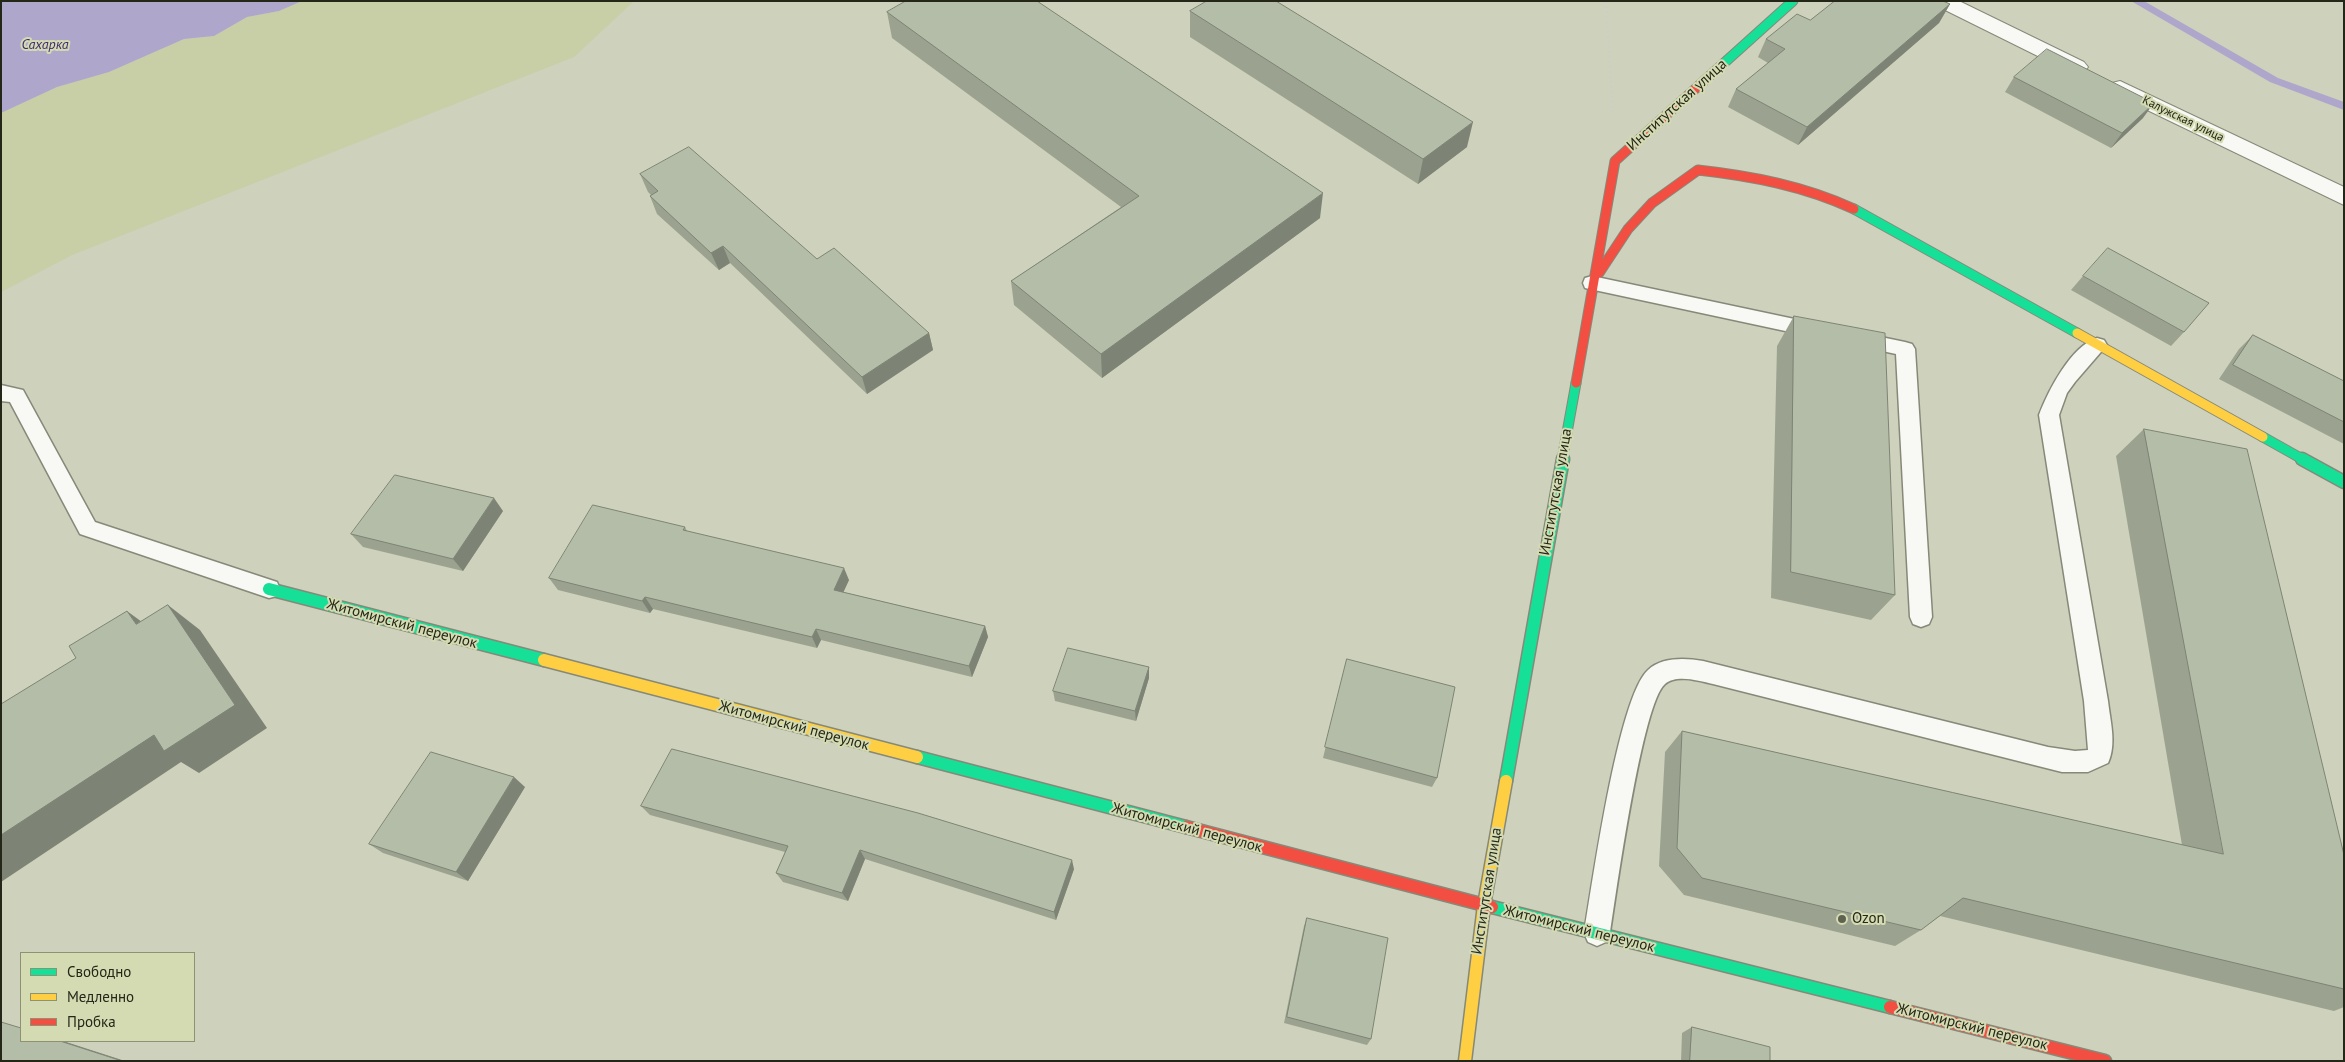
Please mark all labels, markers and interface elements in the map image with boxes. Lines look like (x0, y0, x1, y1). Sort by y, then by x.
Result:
water label: Сахарка (21, 37, 69, 53)
street label: Институтская улица (1623, 55, 1731, 155)
street label: Калужская улица (2140, 93, 2226, 145)
street label: Институтская улица (1536, 427, 1576, 557)
street label: Житомирский переулок (325, 595, 479, 653)
street label: Житомирский переулок (717, 697, 871, 755)
street label: Житомирский переулок (1110, 799, 1264, 857)
street label: Институтская улица (1468, 826, 1506, 956)
street label: Житомирский переулок (1502, 902, 1656, 956)
place label: Ozon (1852, 910, 1885, 928)
marker: Ozon (1836, 913, 1848, 925)
legend (20, 952, 195, 1042)
text: Свободно (67, 962, 131, 981)
text: Медленно (67, 987, 134, 1006)
street label: Житомирский переулок (1895, 1000, 2049, 1054)
text: Пробка (67, 1012, 116, 1031)

